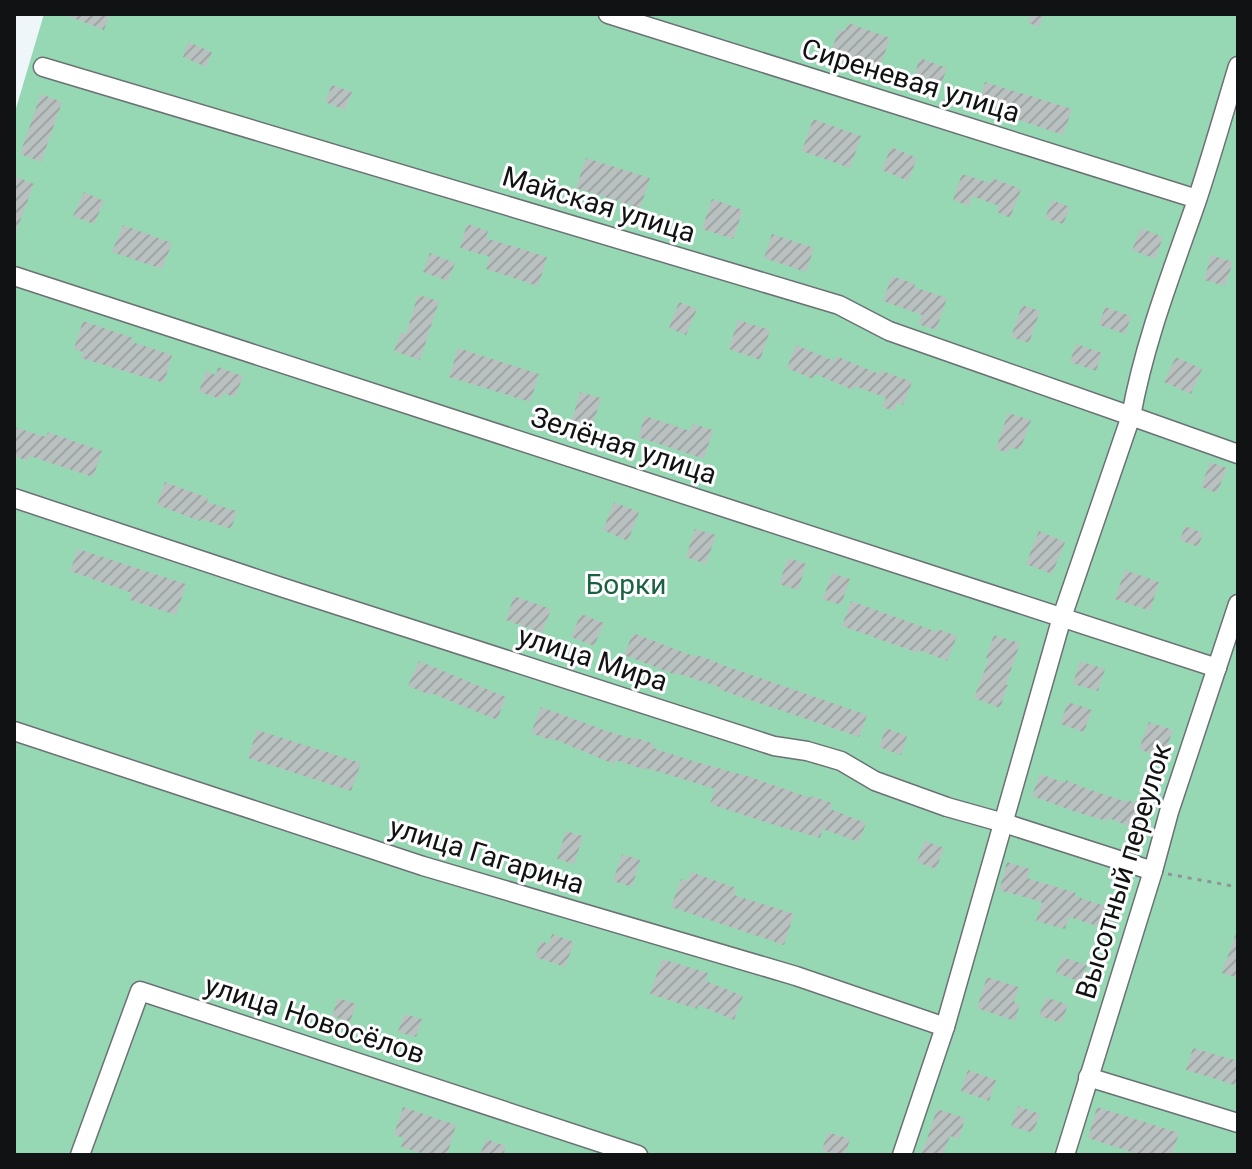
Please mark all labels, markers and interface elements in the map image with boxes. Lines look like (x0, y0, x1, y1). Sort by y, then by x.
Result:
street label: Сиреневая улица (798, 32, 1024, 129)
street label: Майская улица (498, 159, 699, 250)
street label: Зелёная улица (527, 400, 721, 491)
park label: Борки (586, 568, 666, 601)
street label: улица Мира (514, 619, 672, 698)
street label: Высотный переулок (1069, 739, 1178, 1003)
street label: улица Гагарина (385, 810, 588, 901)
street label: улица Новосёлов (201, 968, 429, 1071)

